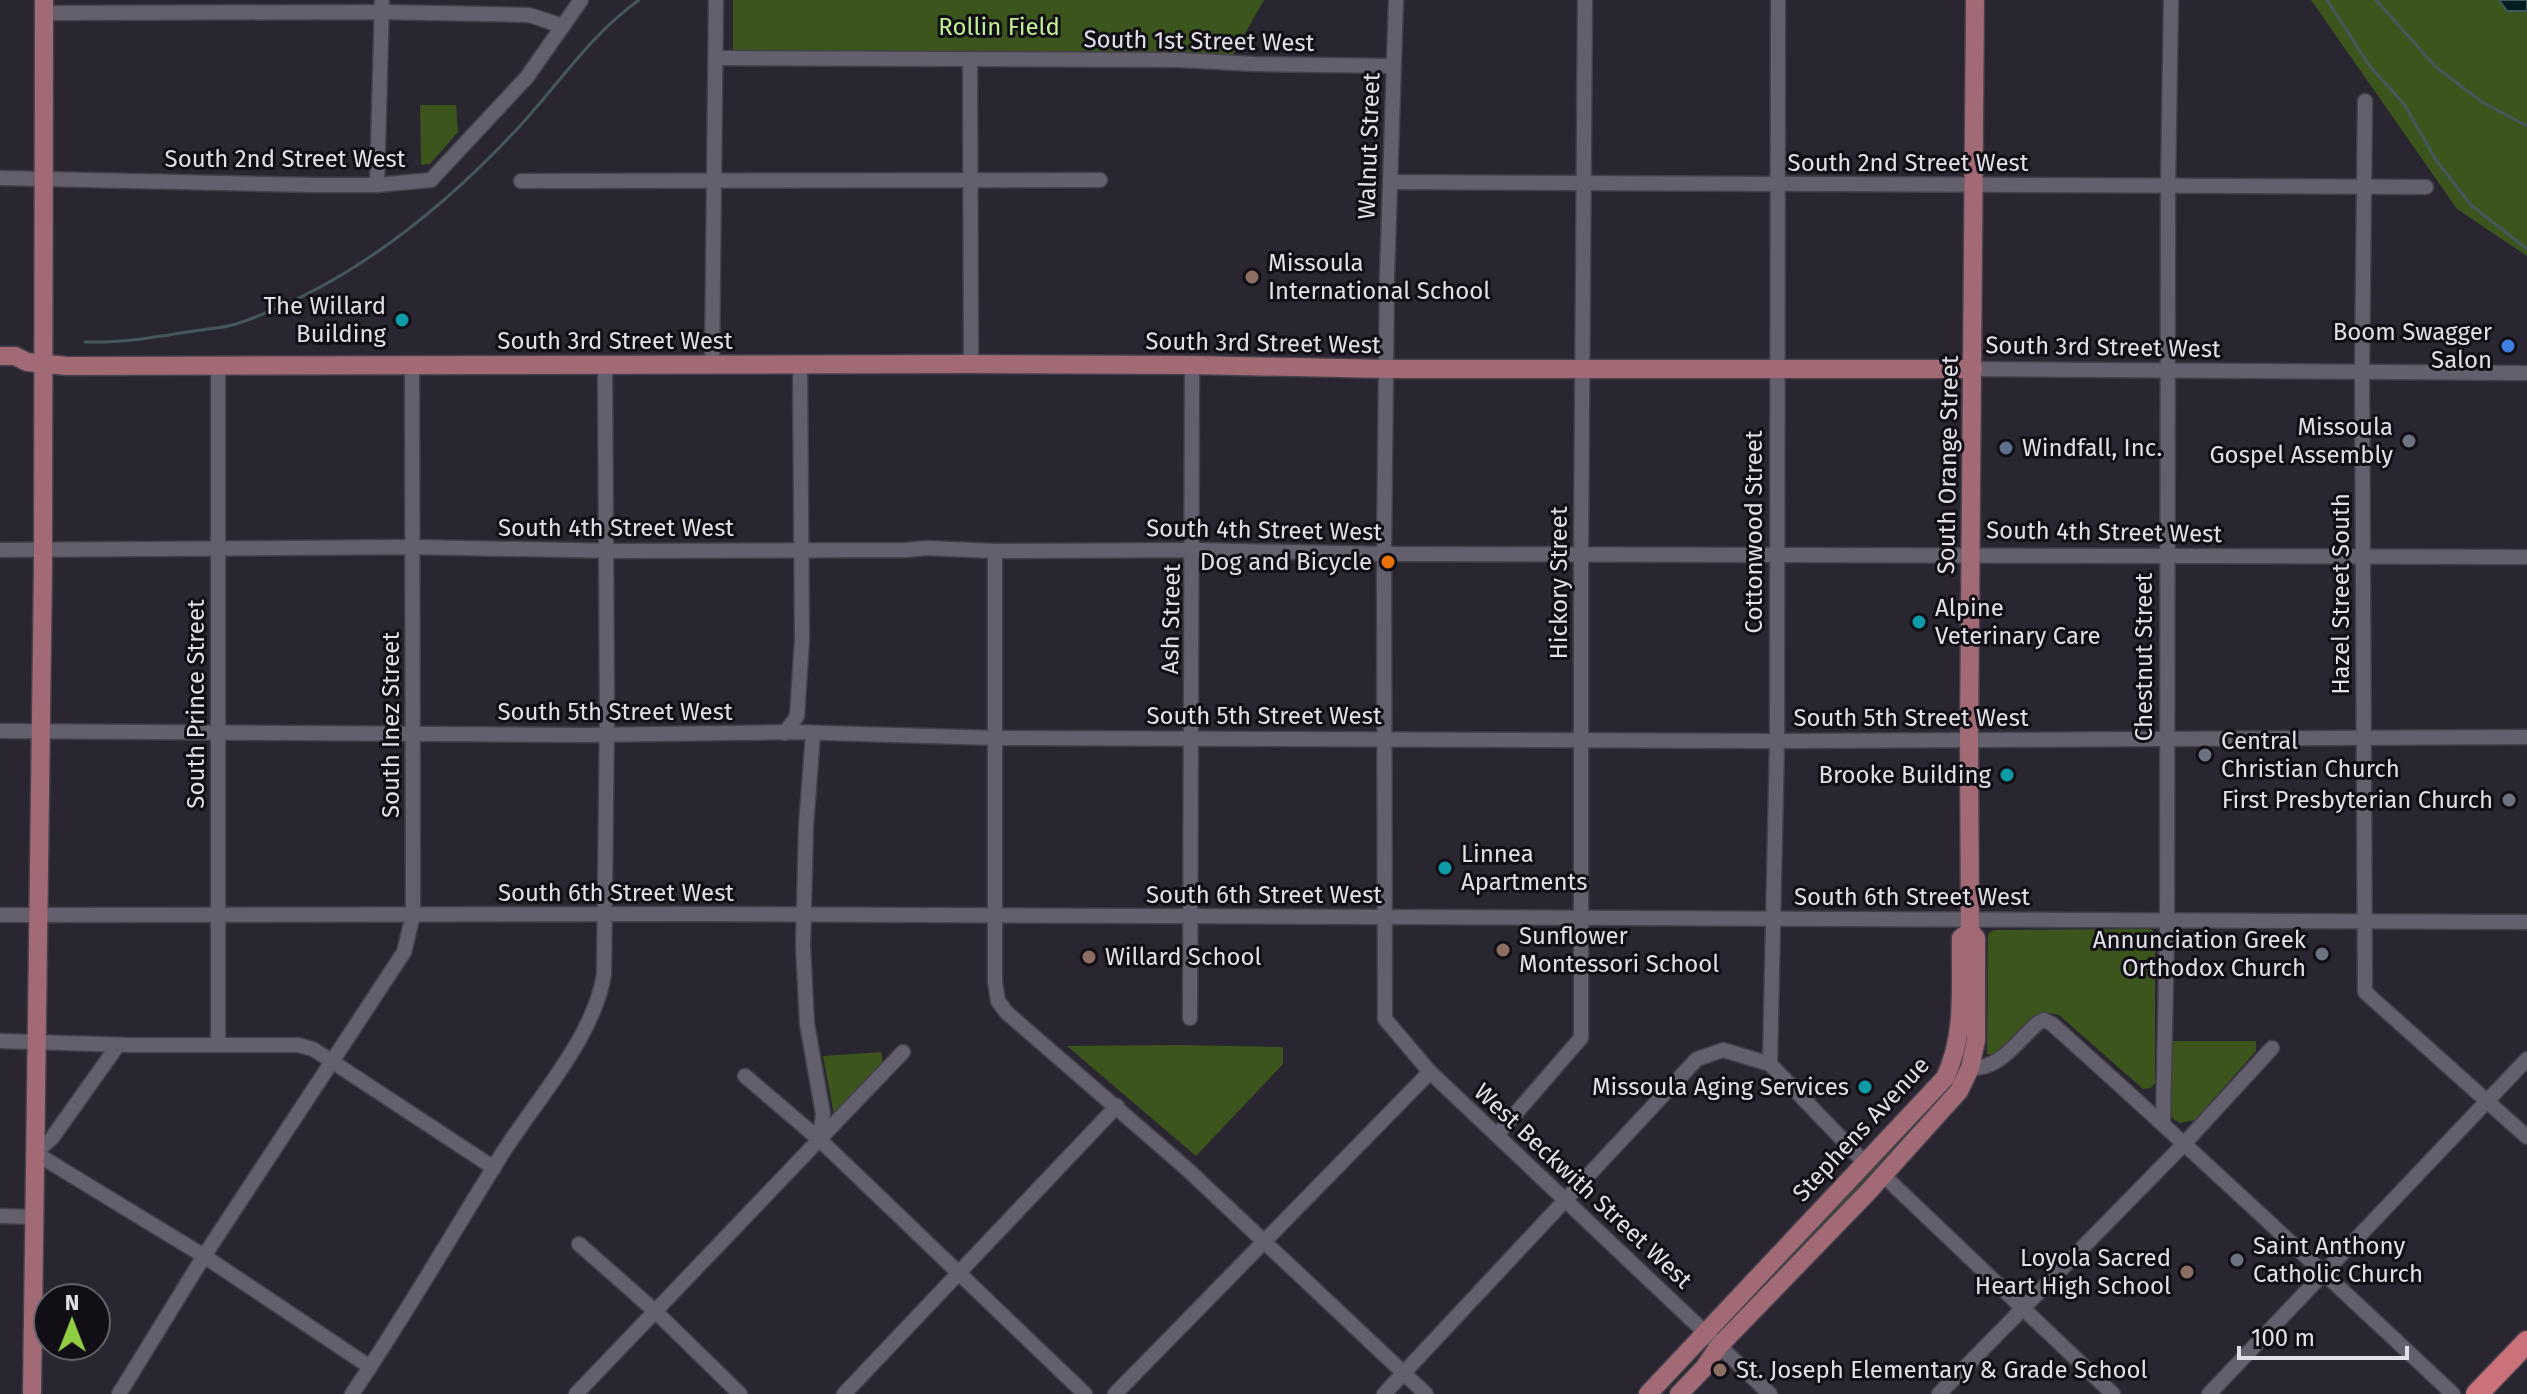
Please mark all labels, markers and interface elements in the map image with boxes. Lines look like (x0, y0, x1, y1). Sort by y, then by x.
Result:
park label: Rollin Field (938, 13, 1060, 41)
street label: South 1st Street West (1083, 25, 1315, 57)
street label: Walnut Street (1352, 72, 1386, 220)
street label: South 2nd Street West (165, 145, 406, 173)
street label: South 2nd Street West (1788, 149, 2029, 177)
place label: Missoula International School (1268, 249, 1490, 305)
marker: Missoula International School (1243, 268, 1261, 286)
place label: The Willard Building (264, 292, 387, 348)
marker: The Willard Building (393, 311, 411, 329)
place label: Boom Swagger Salon (2333, 318, 2493, 374)
street label: South 3rd Street West (497, 327, 733, 355)
street label: South 3rd Street West (1145, 327, 1381, 359)
street label: South 3rd Street West (1985, 331, 2221, 363)
marker: Boom Swagger Salon (2499, 337, 2517, 355)
street label: South Orange Street (1932, 355, 1964, 575)
place label: Missoula Gospel Assembly (2209, 413, 2393, 469)
street label: Cottonwood Street (1740, 430, 1768, 634)
marker: Missoula Gospel Assembly (2400, 432, 2418, 450)
place label: Windfall, Inc. (2022, 434, 2162, 462)
marker: Windfall, Inc. (1997, 439, 2015, 457)
street label: Hazel Street South (2327, 493, 2355, 695)
street label: Hickory Street (1545, 506, 1573, 660)
street label: South 4th Street West (498, 514, 734, 542)
street label: South 4th Street West (1146, 514, 1383, 546)
street label: South 4th Street West (1986, 516, 2223, 548)
place label: Dog and Bicycle (1200, 548, 1372, 576)
marker: Dog and Bicycle (1379, 553, 1397, 571)
street label: Ash Street (1156, 563, 1186, 674)
street label: Chestnut Street (2130, 572, 2158, 741)
place label: Alpine Veterinary Care (1935, 594, 2101, 650)
street label: South Prince Street (182, 599, 210, 809)
marker: Alpine Veterinary Care (1910, 613, 1928, 631)
street label: South Inez Street (377, 632, 405, 818)
street label: South 5th Street West (497, 698, 733, 726)
street label: South 5th Street West (1146, 702, 1382, 730)
street label: South 5th Street West (1793, 704, 2029, 732)
place label: Central Christian Church (2221, 727, 2400, 783)
marker: Central Christian Church (2196, 746, 2214, 764)
place label: Brooke Building (1818, 761, 1992, 789)
marker: Brooke Building (1998, 766, 2016, 784)
place label: First Presbyterian Church (2222, 786, 2493, 814)
marker: First Presbyterian Church (2500, 791, 2518, 809)
place label: Linnea Apartments (1461, 840, 1587, 896)
marker: Linnea Apartments (1436, 859, 1454, 877)
street label: South 6th Street West (498, 879, 734, 907)
street label: South 6th Street West (1146, 881, 1382, 909)
street label: South 6th Street West (1794, 883, 2030, 911)
place label: Sunflower Montessori School (1519, 922, 1719, 978)
place label: Annunciation Greek Orthodox Church (2093, 926, 2307, 982)
marker: Sunflower Montessori School (1494, 941, 1512, 959)
place label: Willard School (1105, 943, 1262, 971)
marker: Annunciation Greek Orthodox Church (2313, 945, 2331, 963)
marker: Willard School (1080, 948, 1098, 966)
street label: Stephens Avenue (1787, 1051, 1935, 1207)
place label: Missoula Aging Services (1592, 1073, 1849, 1101)
street label: West Beckwith Street West (1468, 1078, 1698, 1294)
marker: Missoula Aging Services (1856, 1078, 1874, 1096)
place label: Saint Anthony Catholic Church (2253, 1232, 2423, 1288)
place label: Loyola Sacred Heart High School (1975, 1244, 2171, 1300)
marker: Saint Anthony Catholic Church (2228, 1251, 2246, 1269)
marker: Loyola Sacred Heart High School (2178, 1263, 2196, 1281)
north arrow (32, 1282, 112, 1362)
text: N (65, 1289, 79, 1316)
scale bar (2239, 1310, 2407, 1360)
text: 100 m (2251, 1324, 2315, 1352)
place label: St. Joseph Elementary & Grade School (1736, 1356, 2148, 1384)
marker: St. Joseph Elementary & Grade School (1711, 1361, 1729, 1379)

